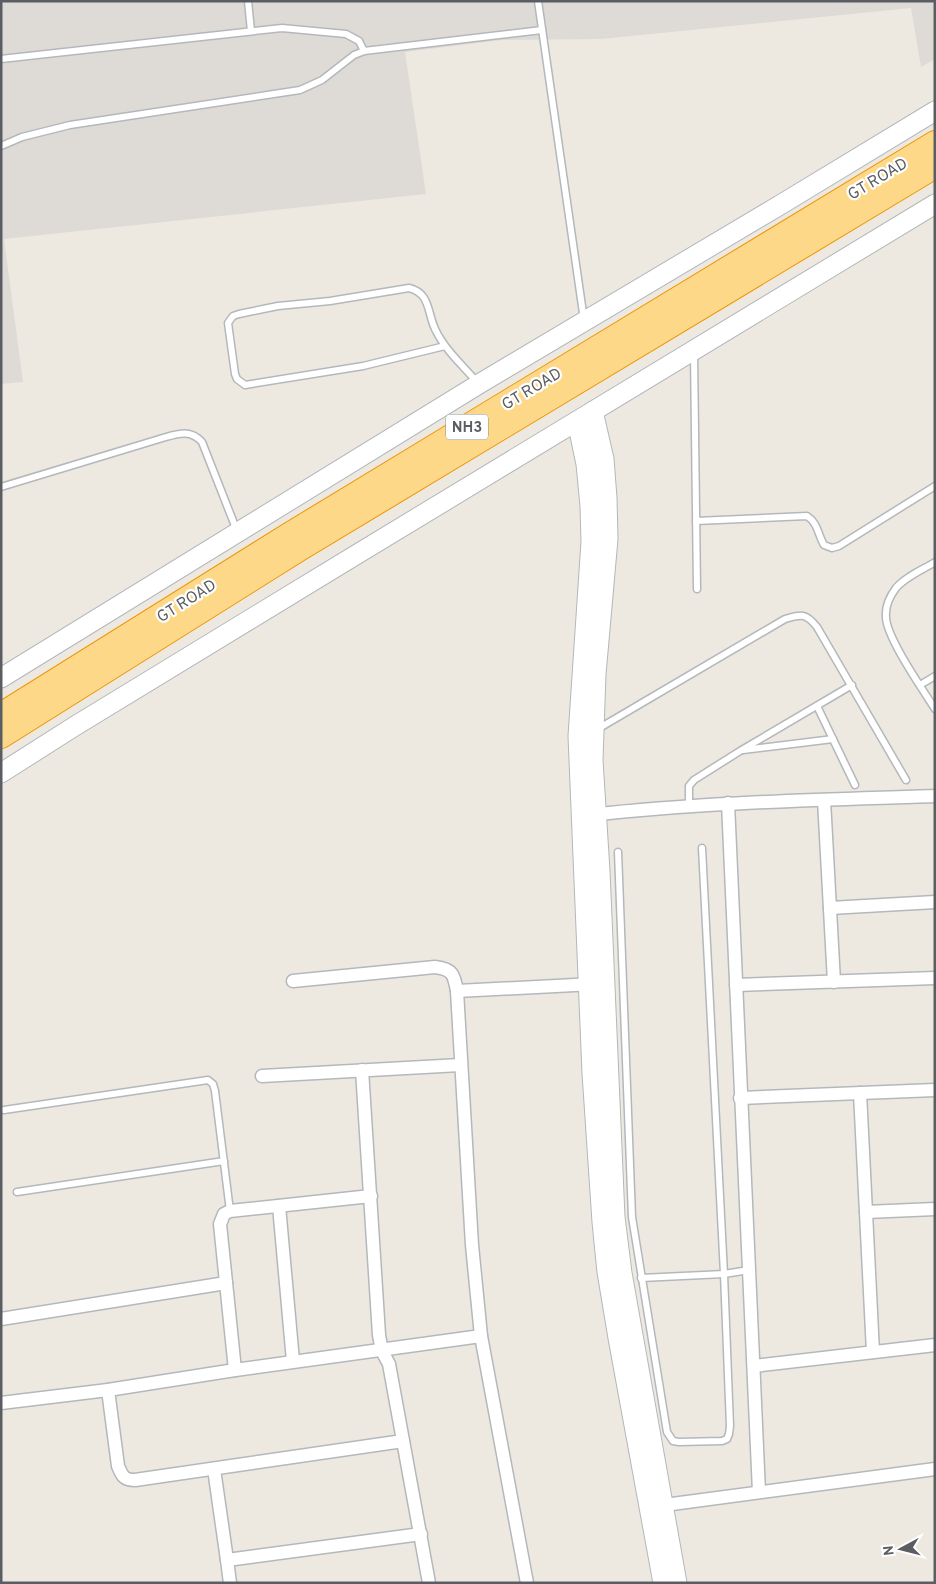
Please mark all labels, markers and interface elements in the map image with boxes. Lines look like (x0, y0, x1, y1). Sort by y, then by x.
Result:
street label: GT ROAD (844, 154, 912, 205)
street label: GT ROAD (498, 364, 566, 415)
road number: NH3 (446, 414, 488, 440)
street label: GT ROAD (154, 576, 220, 628)
north arrow (876, 1524, 926, 1574)
text: N (881, 1544, 899, 1556)

